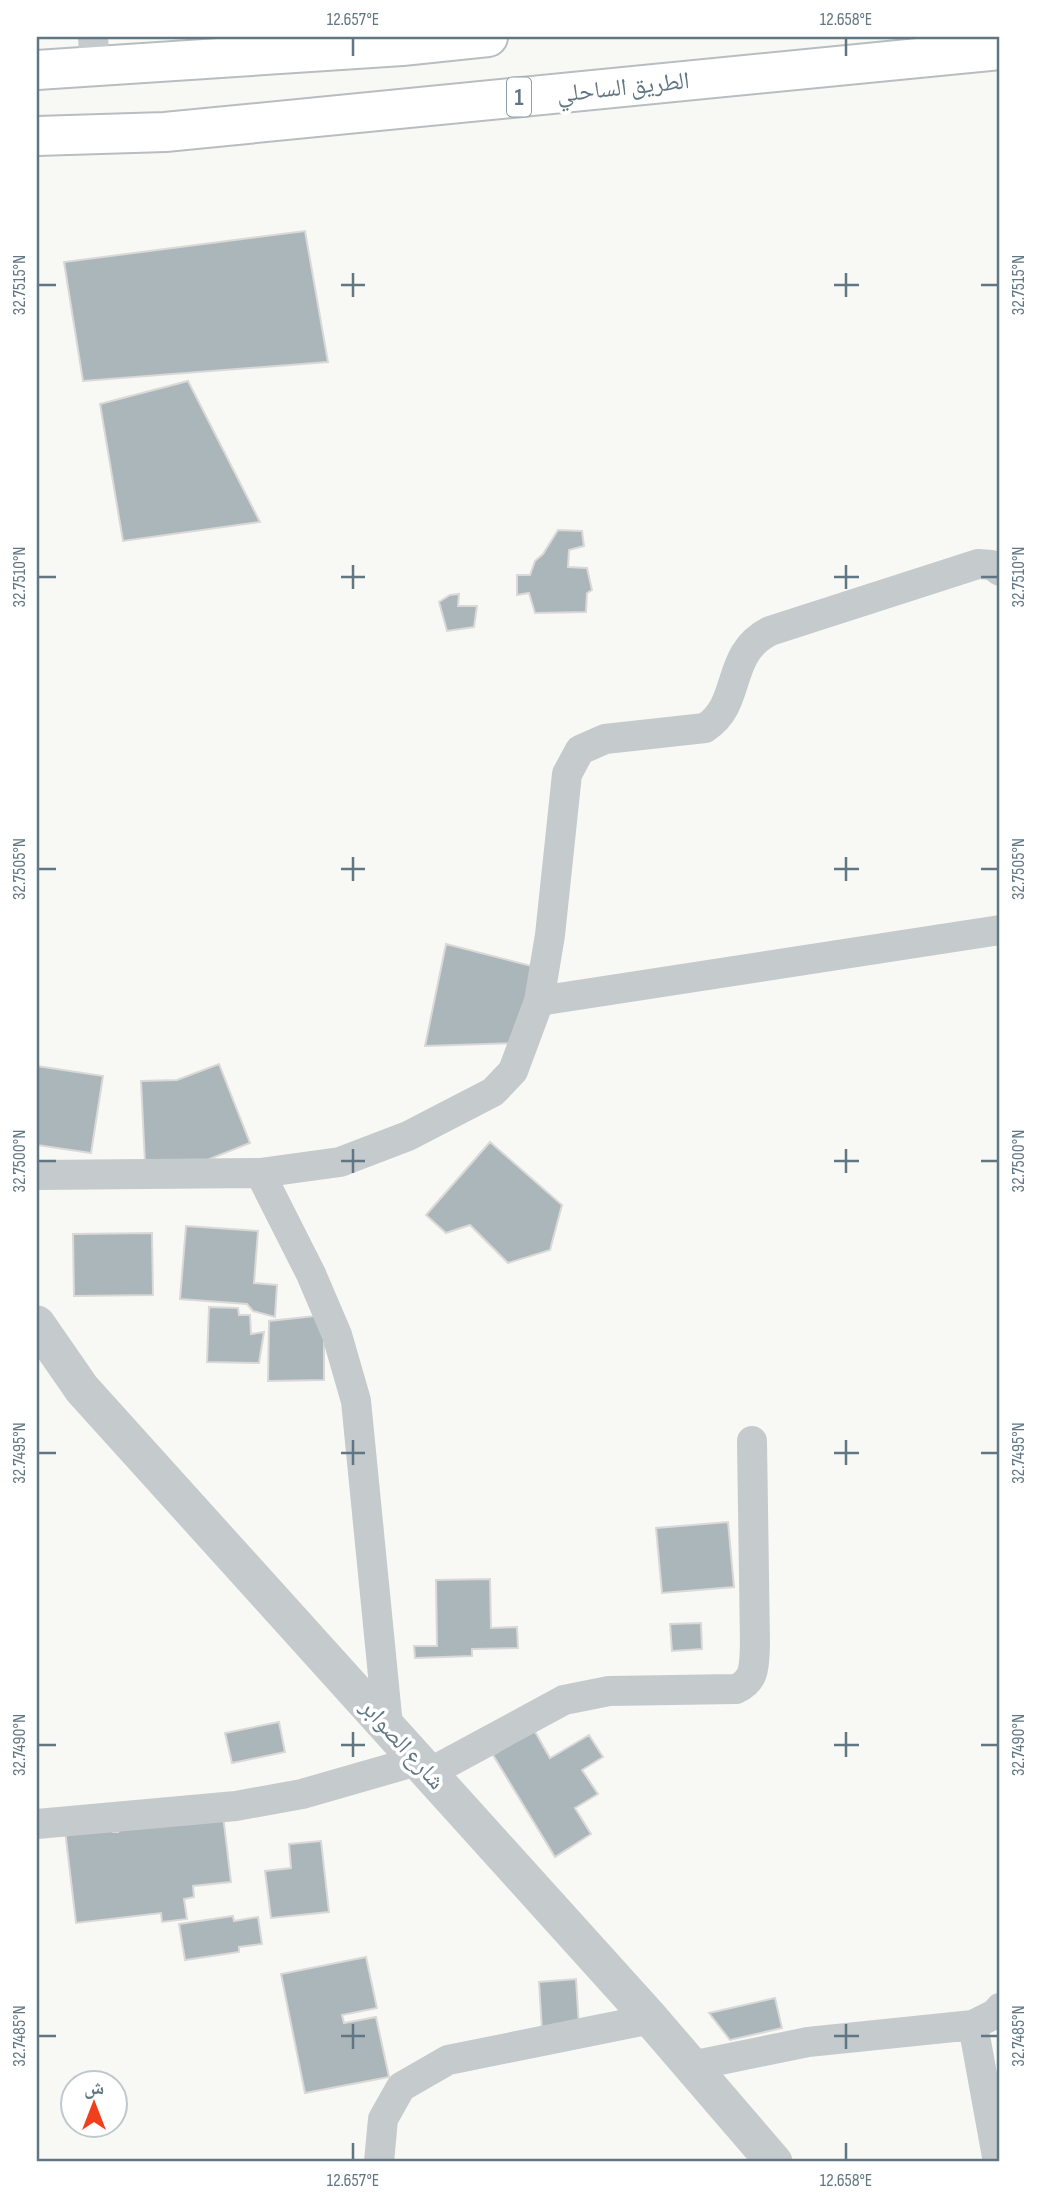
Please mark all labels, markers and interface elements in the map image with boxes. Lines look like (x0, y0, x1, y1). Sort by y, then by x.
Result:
text: 12.657°E (327, 9, 379, 30)
text: 12.658°E (820, 9, 872, 30)
street label: الطريق الساحلي (555, 66, 691, 113)
road number: 1 (507, 78, 531, 116)
text: 32.7515°N (9, 255, 30, 315)
text: 32.7515°N (1008, 255, 1029, 315)
text: 32.7510°N (9, 546, 30, 608)
text: 32.7510°N (1008, 546, 1029, 608)
text: 32.7505°N (9, 838, 30, 900)
text: 32.7505°N (1008, 838, 1029, 900)
text: 32.7500°N (9, 1130, 30, 1192)
text: 32.7500°N (1008, 1130, 1029, 1192)
text: 32.7495°N (9, 1422, 30, 1484)
text: 32.7495°N (1008, 1422, 1029, 1484)
street label: شارع الصوابر (354, 1692, 451, 1796)
text: 32.7490°N (9, 1714, 30, 1776)
text: 32.7490°N (1008, 1714, 1029, 1776)
text: 32.7485°N (9, 2005, 30, 2067)
text: 32.7485°N (1008, 2005, 1029, 2067)
north arrow (60, 2070, 130, 2140)
text: ش (84, 2077, 104, 2100)
text: 12.657°E (327, 2170, 379, 2191)
text: 12.658°E (820, 2170, 872, 2191)

